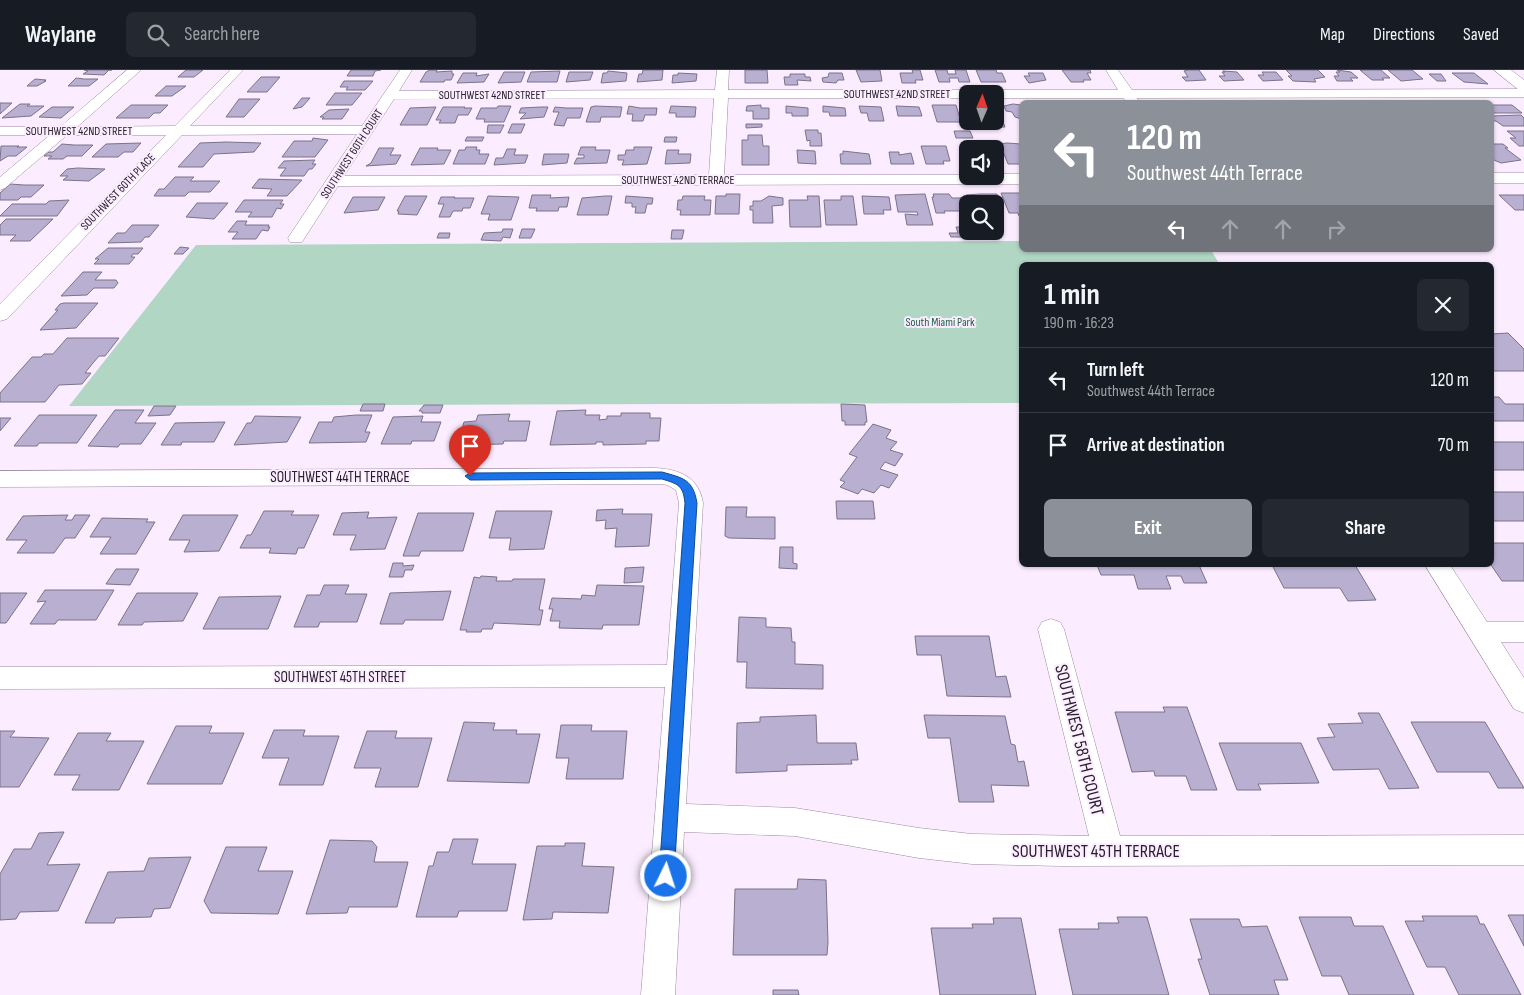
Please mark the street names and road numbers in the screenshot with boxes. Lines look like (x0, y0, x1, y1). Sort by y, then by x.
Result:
street label: SOUTHWEST 42ND STREET (844, 87, 950, 102)
street label: SOUTHWEST 42ND STREET (439, 88, 545, 103)
street label: SOUTHWEST 60TH COURT (318, 106, 387, 201)
street label: SOUTHWEST 42ND STREET (26, 124, 132, 139)
street label: SOUTHWEST 60TH PLACE (77, 150, 159, 234)
street label: SOUTHWEST 42ND TERRACE (621, 173, 735, 188)
street label: SOUTHWEST 44TH TERRACE (270, 468, 410, 487)
street label: SOUTHWEST 58TH COURT (1050, 662, 1108, 818)
street label: SOUTHWEST 45TH STREET (274, 668, 406, 687)
street label: SOUTHWEST 45TH TERRACE (1012, 841, 1180, 862)

